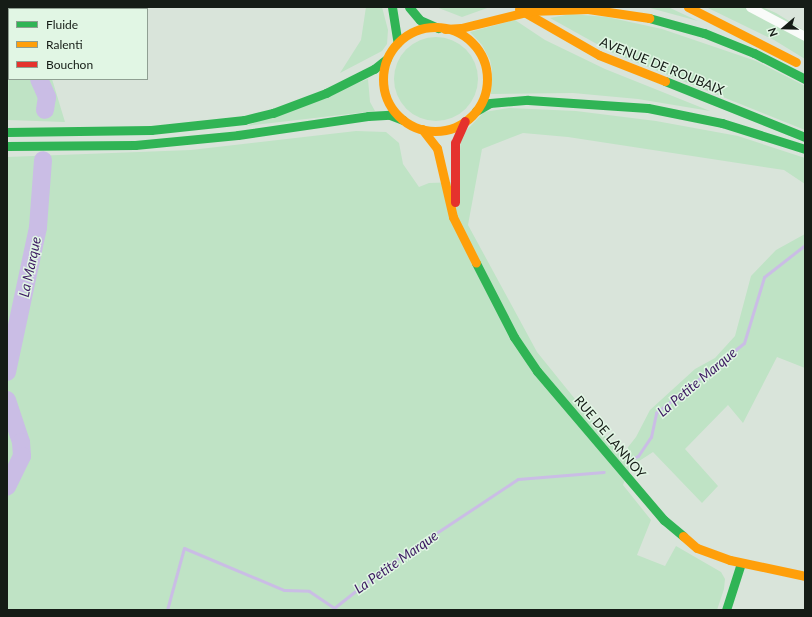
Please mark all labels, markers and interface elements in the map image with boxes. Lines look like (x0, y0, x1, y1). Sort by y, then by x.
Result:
legend (8, 8, 148, 80)
north arrow (764, 8, 804, 48)
text: Fluide (46, 17, 78, 32)
text: N (765, 26, 780, 38)
street label: AVENUE DE ROUBAIX (598, 34, 726, 98)
text: Ralenti (46, 37, 83, 52)
text: Bouchon (46, 57, 93, 72)
water label: La Marque (15, 235, 45, 299)
water label: La Petite Marque (654, 344, 740, 420)
street label: RUE DE LANNOY (571, 393, 649, 481)
water label: La Petite Marque (351, 527, 441, 597)

